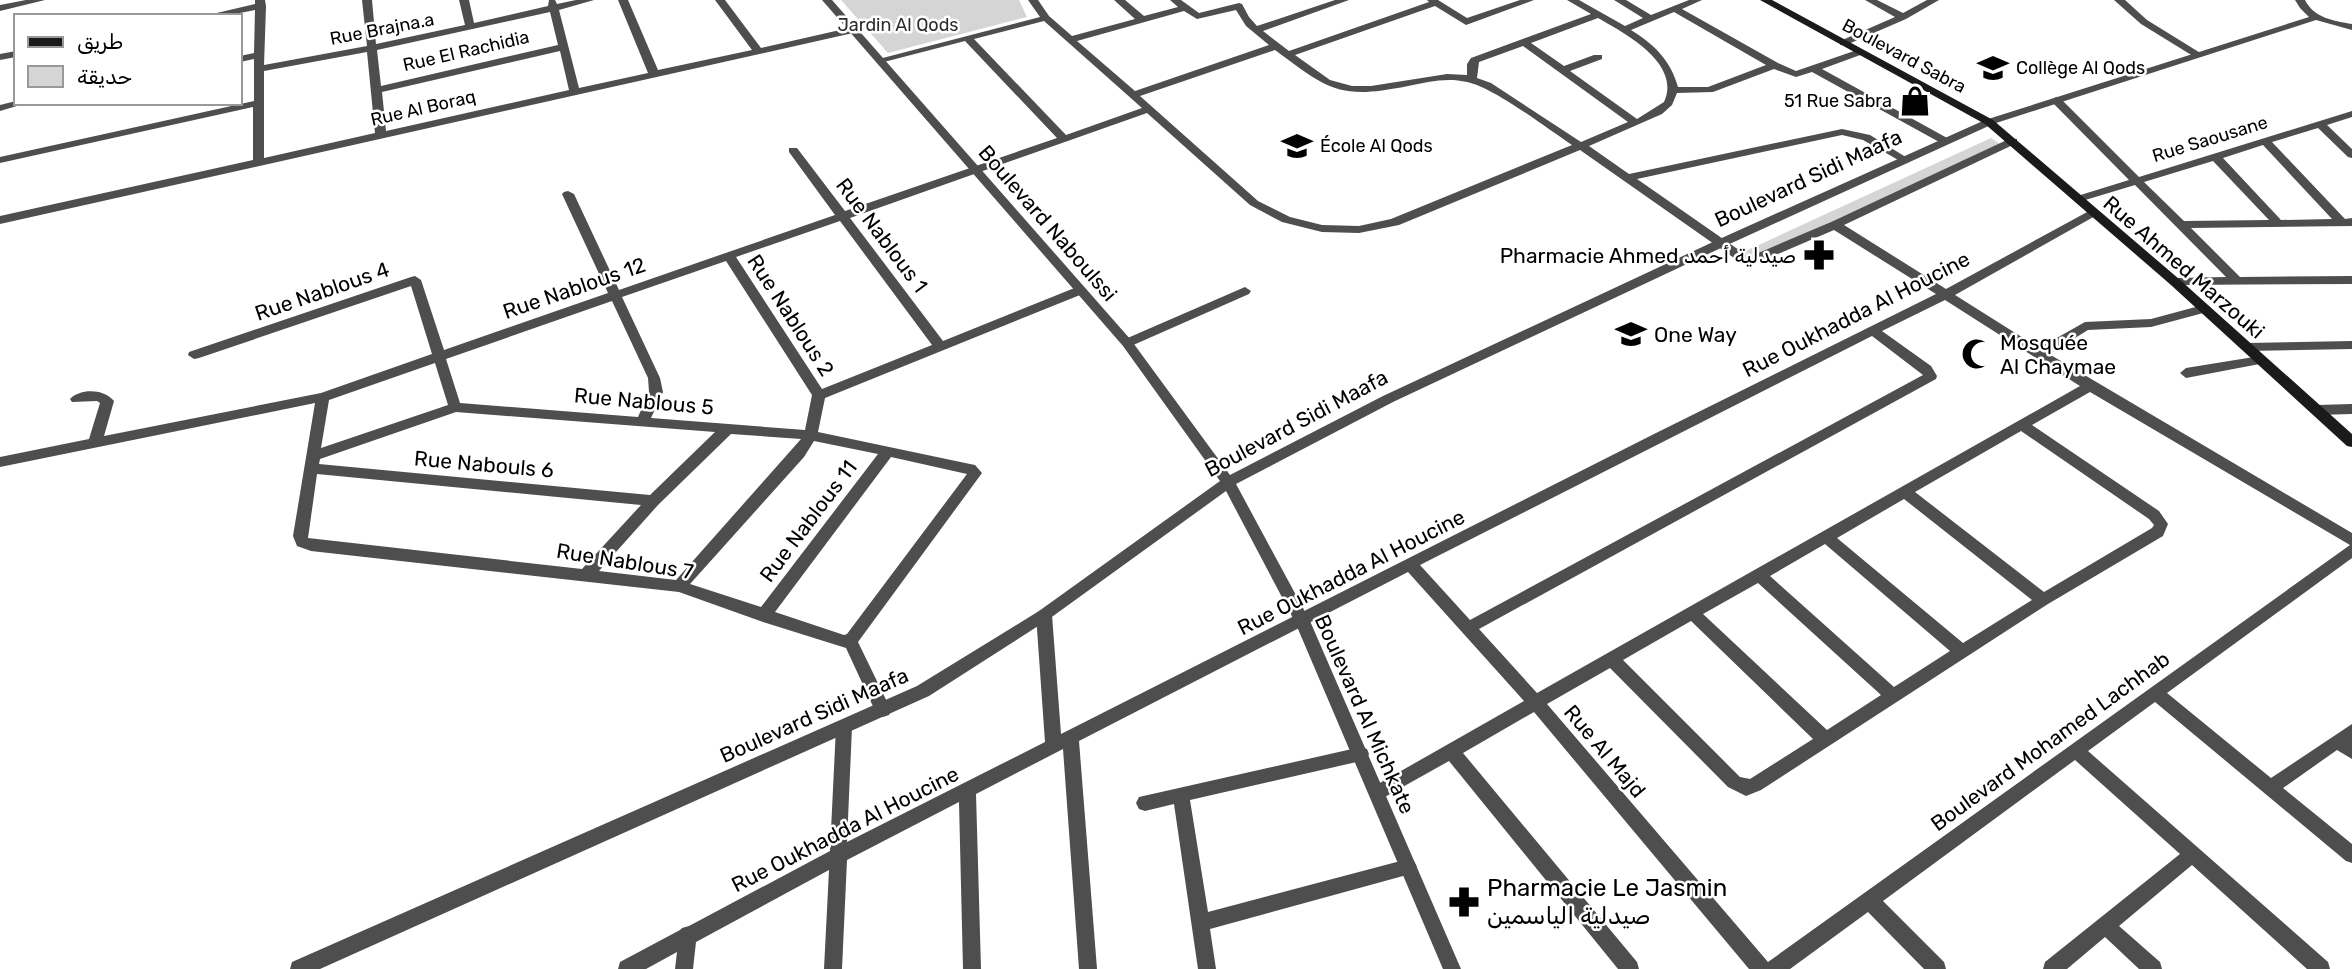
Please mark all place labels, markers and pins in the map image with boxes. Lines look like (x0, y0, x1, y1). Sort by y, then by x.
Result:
school or university icon: Collège Al Qods (1976, 51, 2010, 85)
place label: Collège Al Qods (2016, 57, 2145, 79)
shop icon: 51 Rue Sabra (1898, 84, 1932, 118)
place label: 51 Rue Sabra (1784, 90, 1892, 112)
school or university icon: École Al Qods (1280, 129, 1314, 163)
place label: École Al Qods (1320, 135, 1433, 157)
pharmacy icon: Pharmacie Ahmed صيدلية أحمد (1802, 238, 1836, 272)
place label: Pharmacie Ahmed صيدلية أحمد (1500, 243, 1796, 268)
school or university icon: One Way (1614, 317, 1648, 351)
place label: One Way (1654, 322, 1737, 347)
place label: Mosquée Al Chaymae (2000, 330, 2116, 379)
mosque icon: Mosquée Al Chaymae (1960, 337, 1994, 371)
place label: Pharmacie Le Jasmin صيدلية الياسمين (1487, 874, 1727, 930)
pharmacy icon: Pharmacie Le Jasmin صيدلية الياسمين (1447, 885, 1481, 919)

